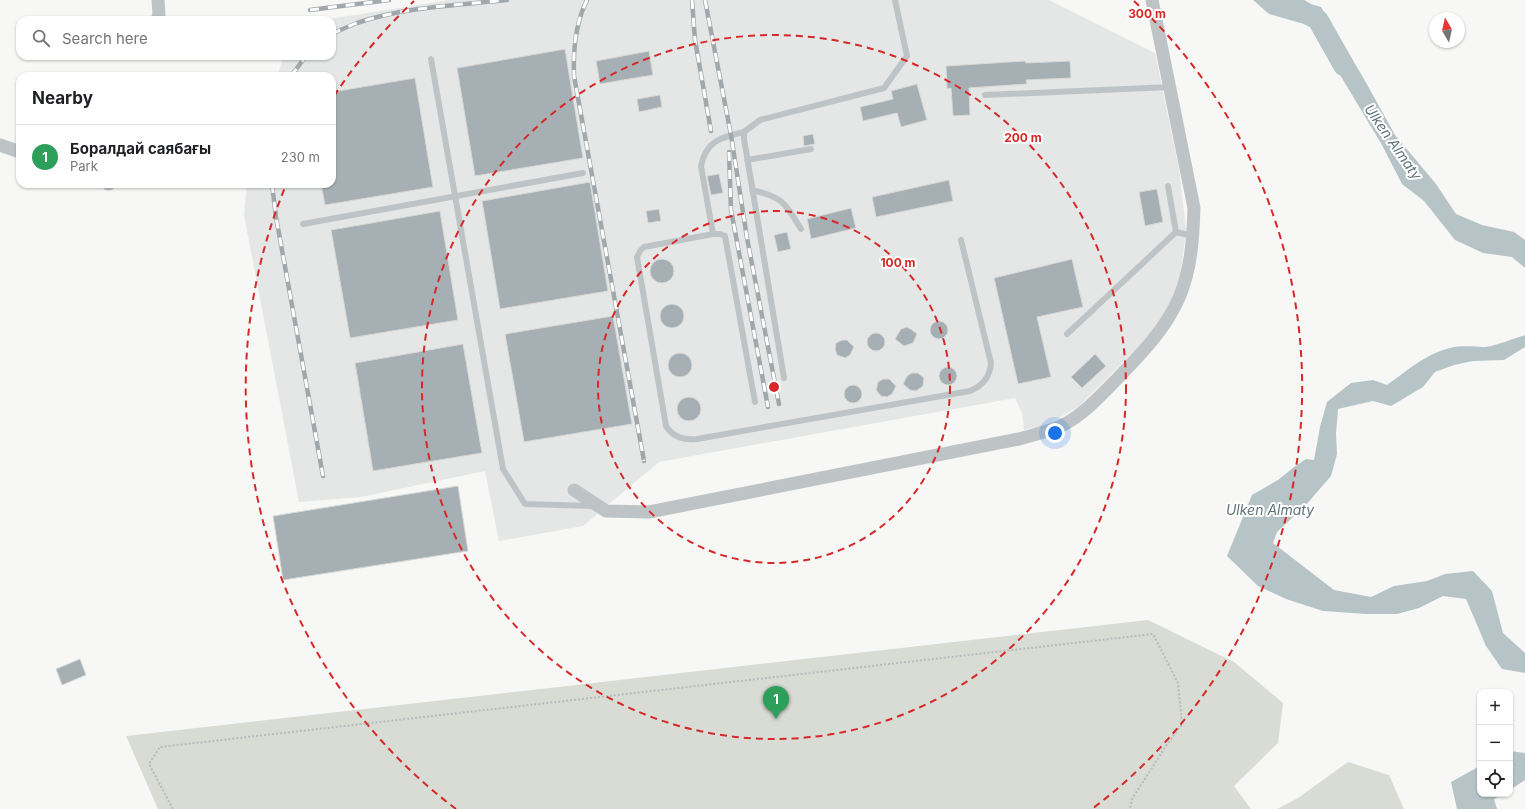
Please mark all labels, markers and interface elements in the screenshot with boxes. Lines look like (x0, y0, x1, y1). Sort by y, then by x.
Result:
text: 300 m (1128, 6, 1166, 21)
north arrow (1429, 12, 1465, 48)
search box (16, 16, 336, 60)
icon: search (30, 27, 52, 49)
text: Search here (62, 29, 148, 48)
text: Nearby (32, 88, 93, 108)
water label: Ulken Almaty (1361, 101, 1426, 184)
text: 200 m (1004, 130, 1042, 145)
text: Боралдай саябағы (70, 139, 211, 158)
text: 1 (42, 149, 48, 165)
text: 230 m (281, 149, 320, 165)
text: Park (70, 158, 98, 174)
text: 100 m (880, 255, 916, 270)
centre of rings (767, 380, 781, 394)
your location (1045, 423, 1065, 443)
water label: Ulken Almaty (1226, 501, 1315, 518)
pin: 1 (763, 686, 789, 719)
map controls (1477, 689, 1513, 797)
button: + (1477, 689, 1513, 725)
button: − (1477, 725, 1513, 761)
button: locate (1477, 761, 1513, 797)

